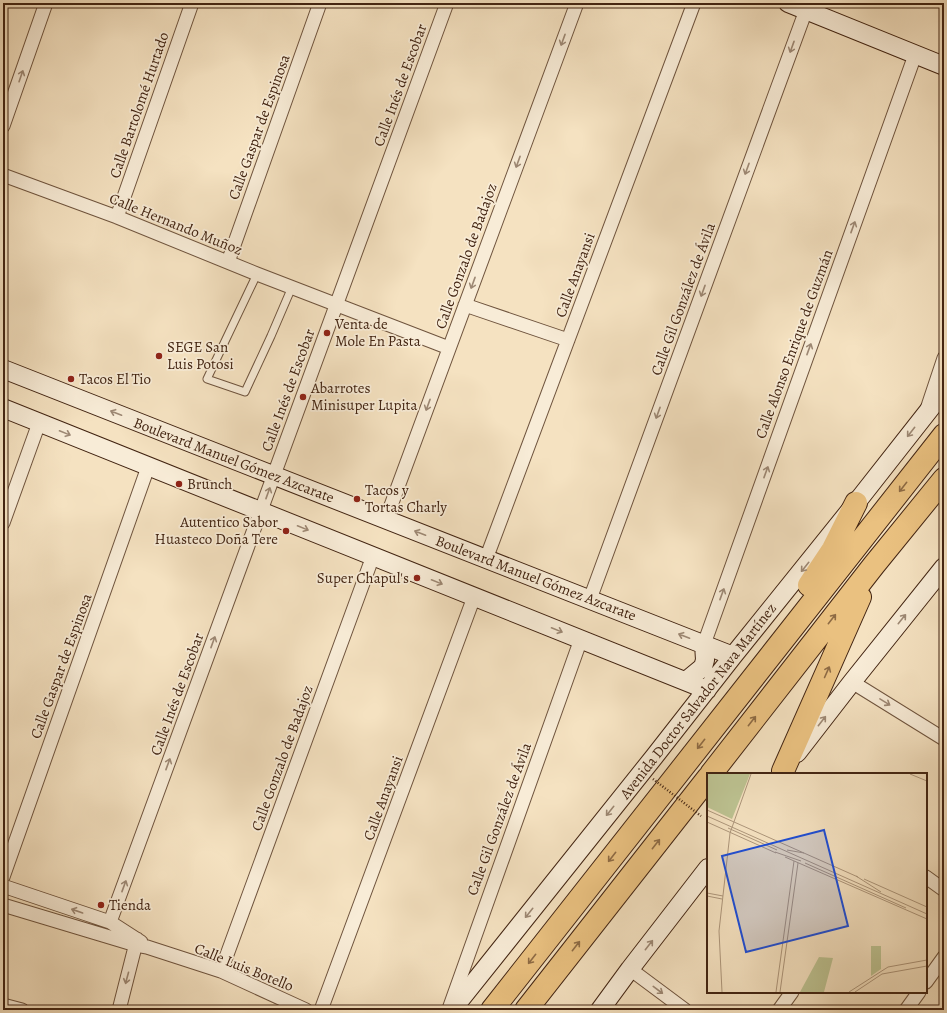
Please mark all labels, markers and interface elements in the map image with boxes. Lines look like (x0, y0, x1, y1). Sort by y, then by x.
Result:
street label: Calle Inés de Escobar (369, 21, 432, 149)
street label: Calle Bartolomé Hurtado (105, 29, 173, 181)
one-way arrow (559, 33, 567, 45)
one-way arrow (788, 41, 796, 53)
street label: Calle Gaspar de Espinosa (223, 52, 295, 202)
one-way arrow (17, 70, 25, 82)
one-way arrow (514, 155, 521, 168)
one-way arrow (743, 163, 751, 175)
street label: Calle Gonzalo de Badajoz (430, 180, 502, 332)
street label: Calle Hernando Muñoz (106, 188, 246, 260)
street label: Calle Gil González de Ávila (646, 220, 720, 378)
one-way arrow (850, 221, 858, 233)
street label: Calle Anayansi (550, 230, 600, 320)
street label: Calle Alonso Enrique de Guzmán (750, 247, 838, 441)
one-way arrow (469, 277, 476, 290)
one-way arrow (698, 285, 706, 297)
place label: Venta de Mole En Pasta (334, 314, 421, 351)
street label: Calle Inés de Escobar (257, 326, 320, 454)
marker: Venta de Mole En Pasta (322, 328, 332, 338)
place label: SEGE San Luis Potosi (167, 337, 234, 374)
one-way arrow (806, 344, 814, 356)
marker: SEGE San Luis Potosi (154, 351, 164, 361)
place label: Tacos El Tio (79, 369, 151, 389)
marker: Tacos El Tio (66, 374, 76, 384)
place label: Abarrotes Minisuper Lupita (310, 378, 418, 415)
marker: Abarrotes Minisuper Lupita (298, 392, 308, 402)
one-way arrow (424, 399, 431, 412)
one-way arrow (654, 407, 661, 420)
one-way arrow (111, 409, 123, 417)
street label: Boulevard Manuel Gómez Azcarate (131, 412, 337, 508)
one-way arrow (907, 427, 916, 438)
one-way arrow (59, 430, 71, 438)
one-way arrow (762, 466, 770, 478)
place label: Brunch (187, 474, 232, 494)
marker: Brunch (174, 479, 184, 489)
place label: Tacos y Tortas Charly (365, 480, 447, 517)
one-way arrow (898, 482, 907, 493)
one-way arrow (264, 488, 272, 500)
marker: Tacos y Tortas Charly (352, 494, 362, 504)
place label: Autentico Sabor Huasteco Doña Tere (155, 512, 278, 549)
one-way arrow (296, 525, 308, 533)
marker: Autentico Sabor Huasteco Doña Tere (281, 526, 291, 536)
one-way arrow (414, 528, 426, 536)
street label: Boulevard Manuel Gómez Azcarate (433, 530, 639, 626)
one-way arrow (800, 562, 809, 573)
place label: Super Chapul's (317, 568, 409, 588)
marker: Super Chapul's (412, 573, 422, 583)
one-way arrow (430, 578, 442, 586)
one-way arrow (719, 588, 726, 601)
street label: Calle Gaspar de Espinosa (25, 591, 97, 741)
street label: Avenida Doctor Salvador Nava Martínez (615, 599, 781, 804)
one-way arrow (828, 613, 837, 624)
one-way arrow (898, 614, 906, 625)
one-way arrow (551, 627, 563, 634)
street label: Calle Inés de Escobar (146, 630, 209, 758)
one-way arrow (678, 632, 690, 640)
one-way arrow (210, 636, 218, 648)
one-way arrow (824, 666, 831, 678)
street label: Calle Gonzalo de Badajoz (246, 682, 318, 834)
one-way arrow (879, 699, 891, 707)
one-way arrow (748, 716, 757, 727)
one-way arrow (817, 716, 826, 727)
one-way arrow (697, 738, 705, 749)
street label: Calle Gil González de Ávila (462, 740, 536, 898)
street label: Calle Anayansi (358, 753, 408, 843)
one-way arrow (165, 758, 173, 770)
inset map (707, 773, 927, 993)
one-way arrow (606, 806, 615, 817)
one-way arrow (652, 838, 661, 849)
one-way arrow (608, 851, 616, 862)
one-way arrow (120, 880, 128, 892)
place label: Tienda (109, 895, 151, 915)
marker: Tienda (96, 900, 106, 910)
one-way arrow (71, 907, 84, 914)
one-way arrow (525, 908, 534, 919)
street label: Calle Luis Botello (192, 938, 296, 996)
one-way arrow (644, 940, 653, 951)
one-way arrow (572, 941, 581, 952)
one-way arrow (527, 954, 536, 965)
one-way arrow (123, 971, 130, 984)
one-way arrow (652, 985, 663, 994)

